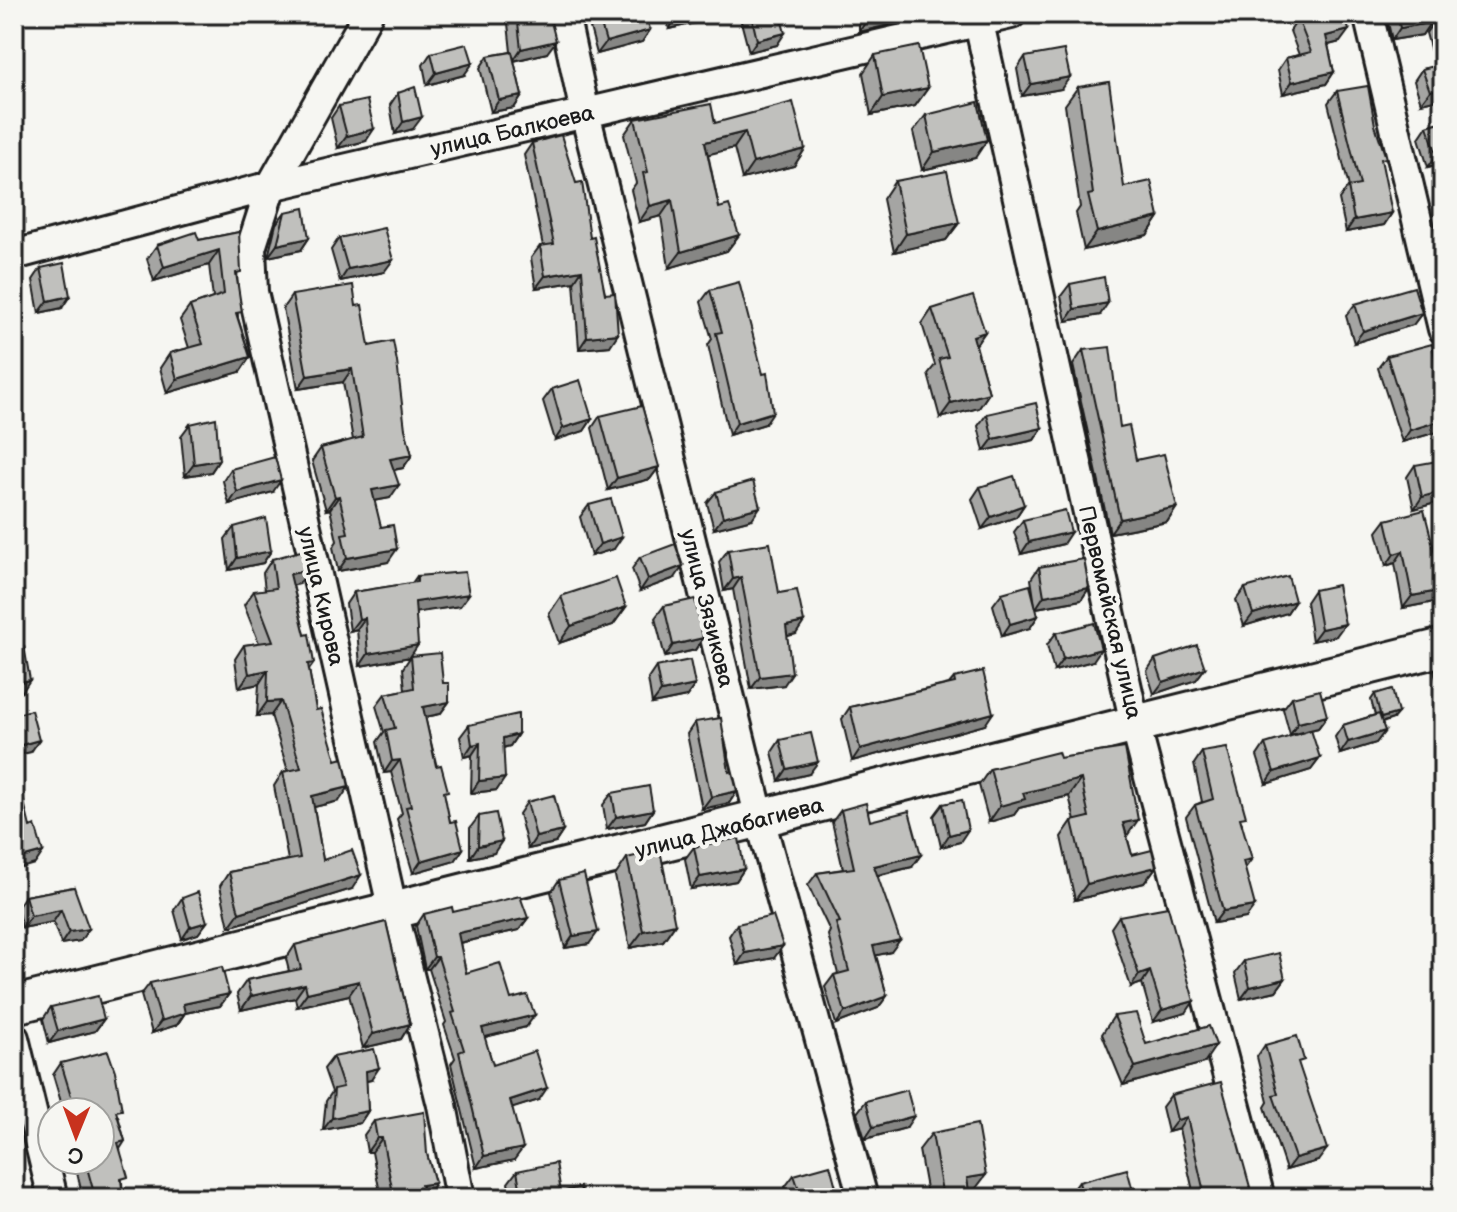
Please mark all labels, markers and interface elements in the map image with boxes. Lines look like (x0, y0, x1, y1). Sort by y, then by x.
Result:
street label: улица Балкоева (428, 100, 597, 163)
street label: Первомайская улица (1072, 503, 1147, 722)
street label: улица Кирова (291, 524, 350, 668)
street label: улица Зязикова (674, 526, 739, 690)
street label: улица Джабагиева (632, 792, 826, 865)
north arrow (36, 1096, 116, 1176)
text: С (68, 1141, 84, 1168)

